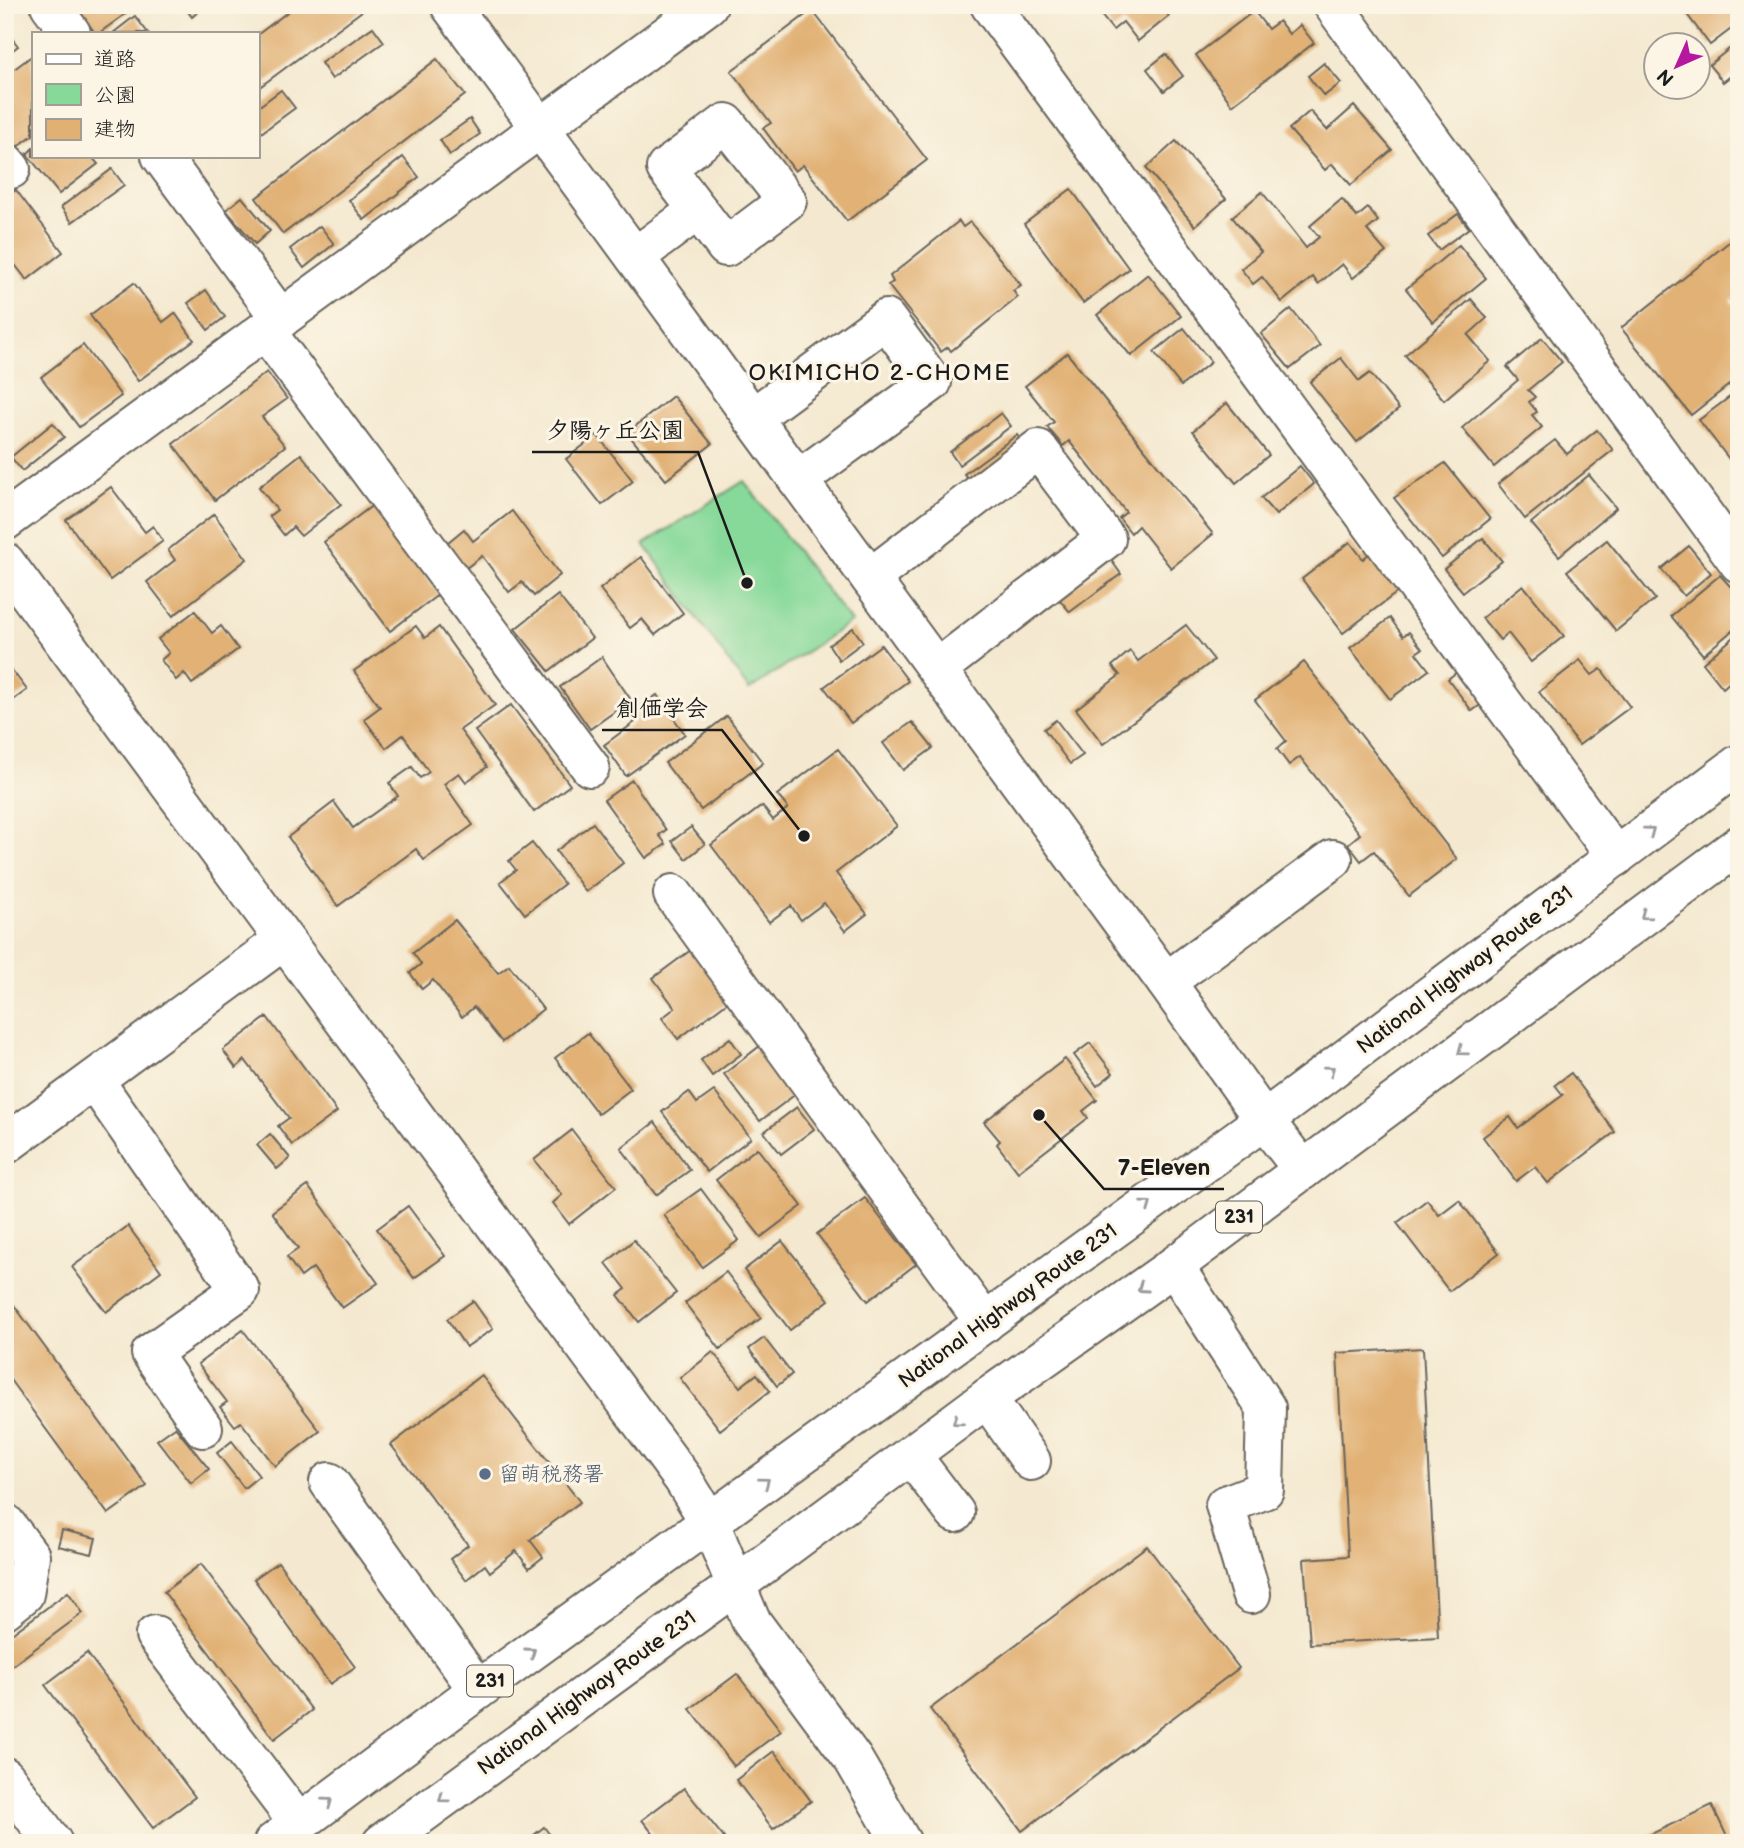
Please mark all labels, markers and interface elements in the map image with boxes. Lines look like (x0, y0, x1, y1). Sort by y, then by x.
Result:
legend (32, 32, 259, 158)
north arrow (1642, 32, 1712, 102)
text: 道路 (94, 47, 136, 72)
text: N (1653, 64, 1679, 90)
text: 公園 (94, 83, 136, 108)
text: 建物 (94, 117, 136, 142)
district label: OKIMICHO 2-CHOME (748, 359, 1012, 387)
callout: 夕陽ヶ丘公園 (532, 408, 698, 452)
text: 夕陽ヶ丘公園 (546, 417, 684, 445)
callout: 創価学会 (602, 686, 722, 730)
text: 創価学会 (616, 695, 708, 723)
one-way arrow (1642, 827, 1654, 839)
street label: National Highway Route 231 (1352, 881, 1578, 1059)
one-way arrow (1640, 907, 1653, 919)
one-way arrow (1457, 1043, 1470, 1055)
one-way arrow (1323, 1066, 1335, 1079)
callout: 7-Eleven (1104, 1145, 1224, 1189)
text: 7-Eleven (1118, 1154, 1210, 1182)
one-way arrow (1139, 1201, 1152, 1213)
road number: 231 (1216, 1202, 1262, 1232)
street label: National Highway Route 231 (894, 1218, 1122, 1394)
one-way arrow (1137, 1280, 1150, 1292)
one-way arrow (952, 1413, 965, 1425)
place label: 留萌税務署 (499, 1462, 604, 1487)
marker: 留萌税務署 (477, 1466, 493, 1482)
one-way arrow (757, 1478, 769, 1491)
street label: National Highway Route 231 (473, 1605, 701, 1781)
one-way arrow (523, 1648, 536, 1660)
road number: 231 (467, 1666, 513, 1696)
one-way arrow (438, 1790, 451, 1802)
one-way arrow (320, 1798, 333, 1810)

